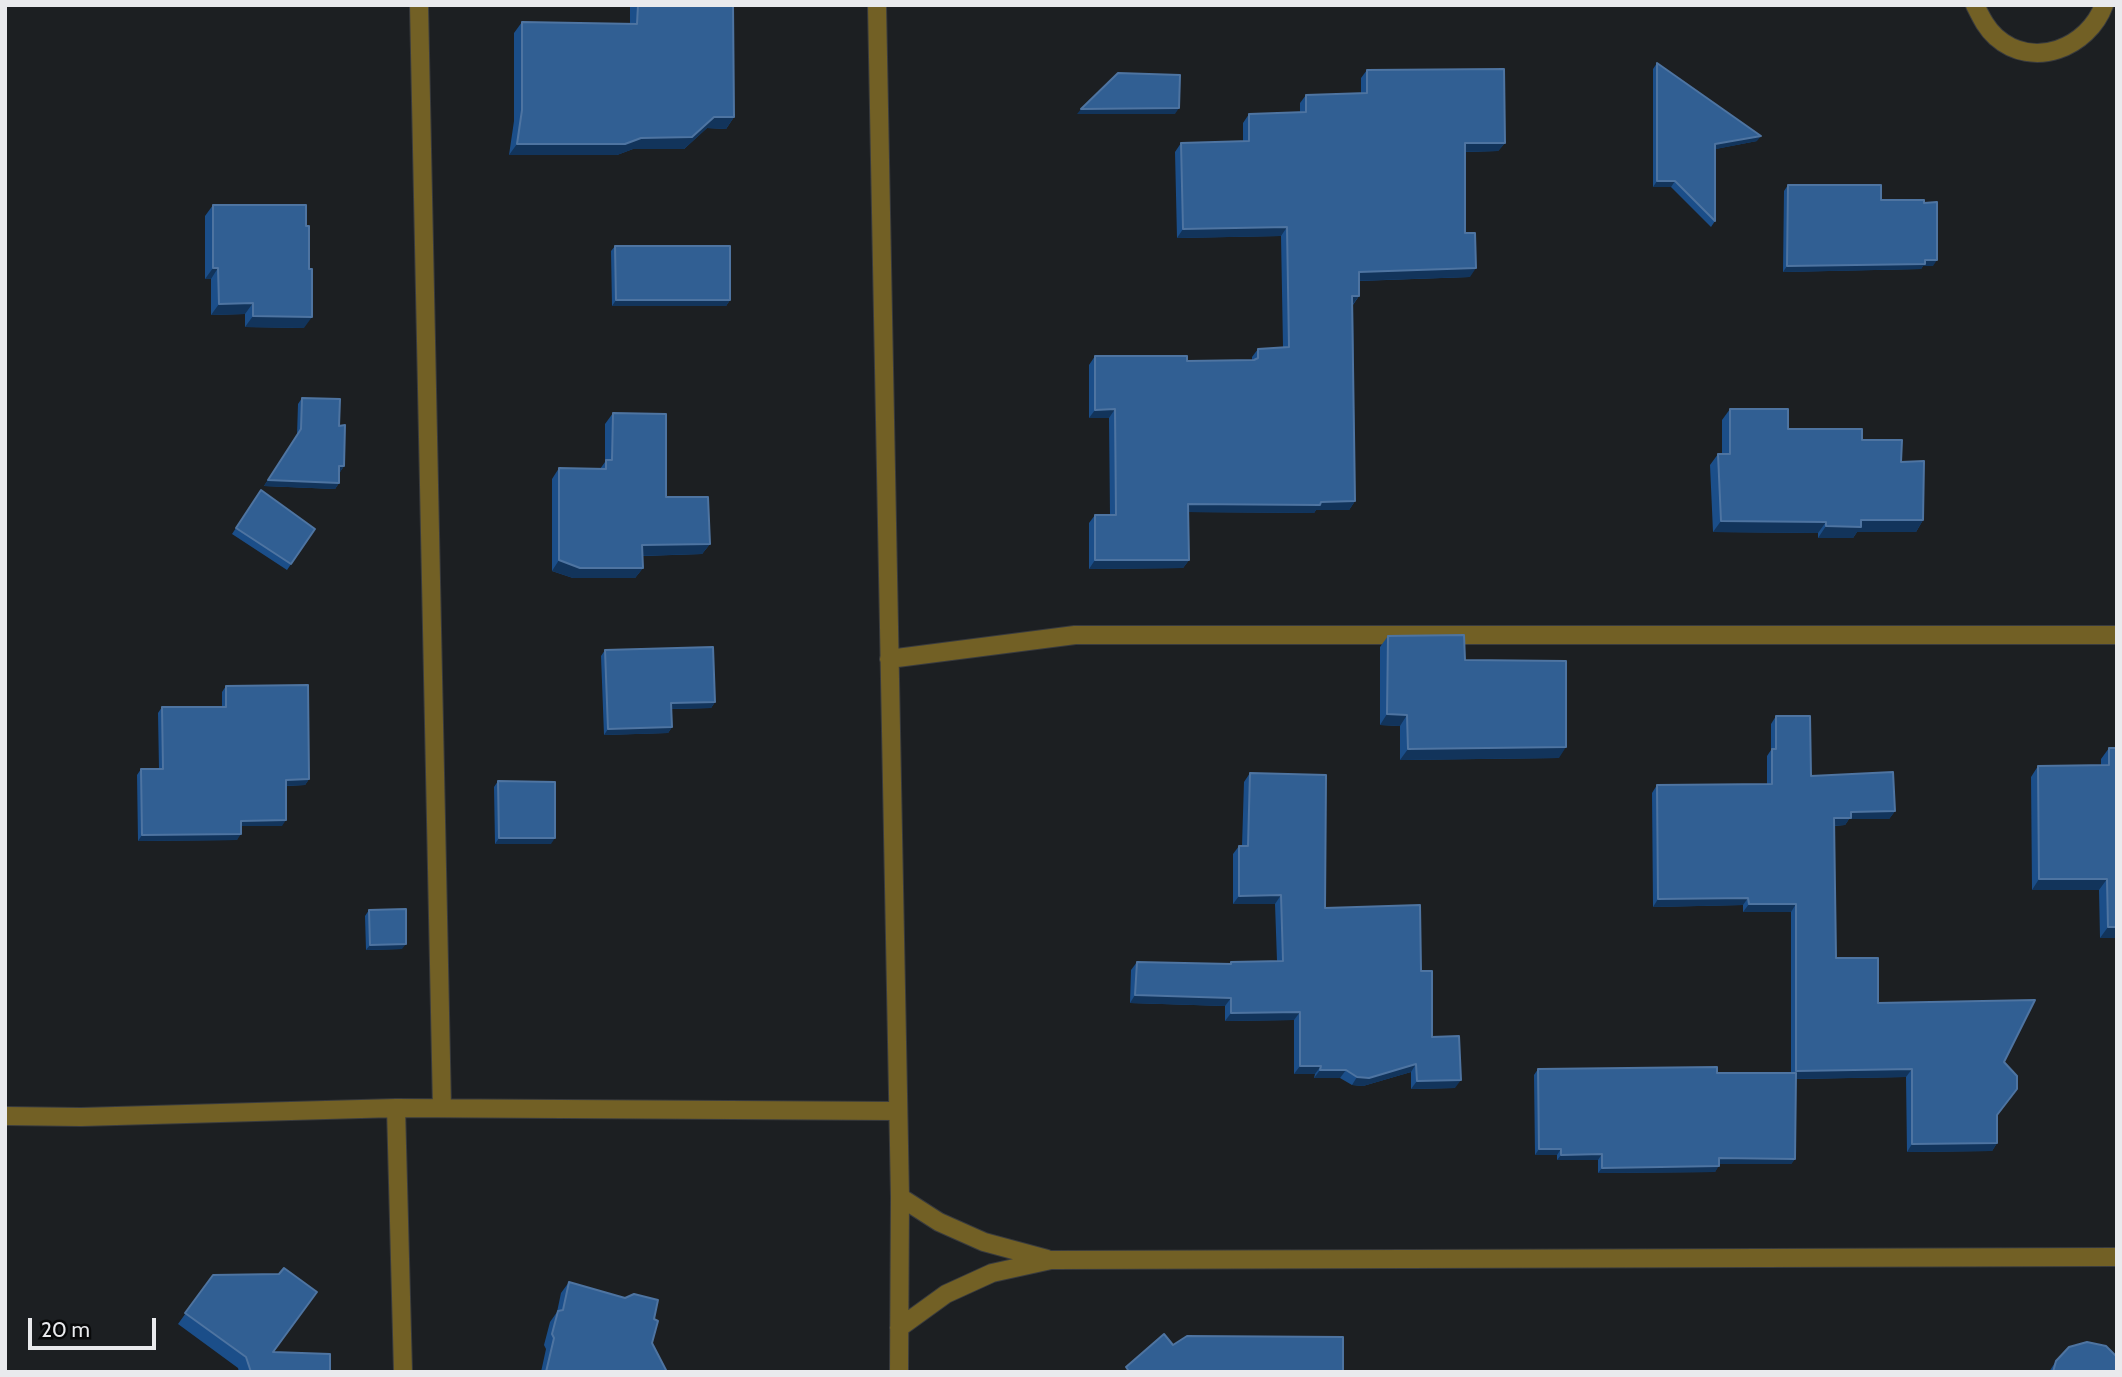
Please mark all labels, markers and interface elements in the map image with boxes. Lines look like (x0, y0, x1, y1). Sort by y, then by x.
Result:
scale bar (32, 1304, 159, 1348)
text: 20 m (41, 1317, 90, 1342)

